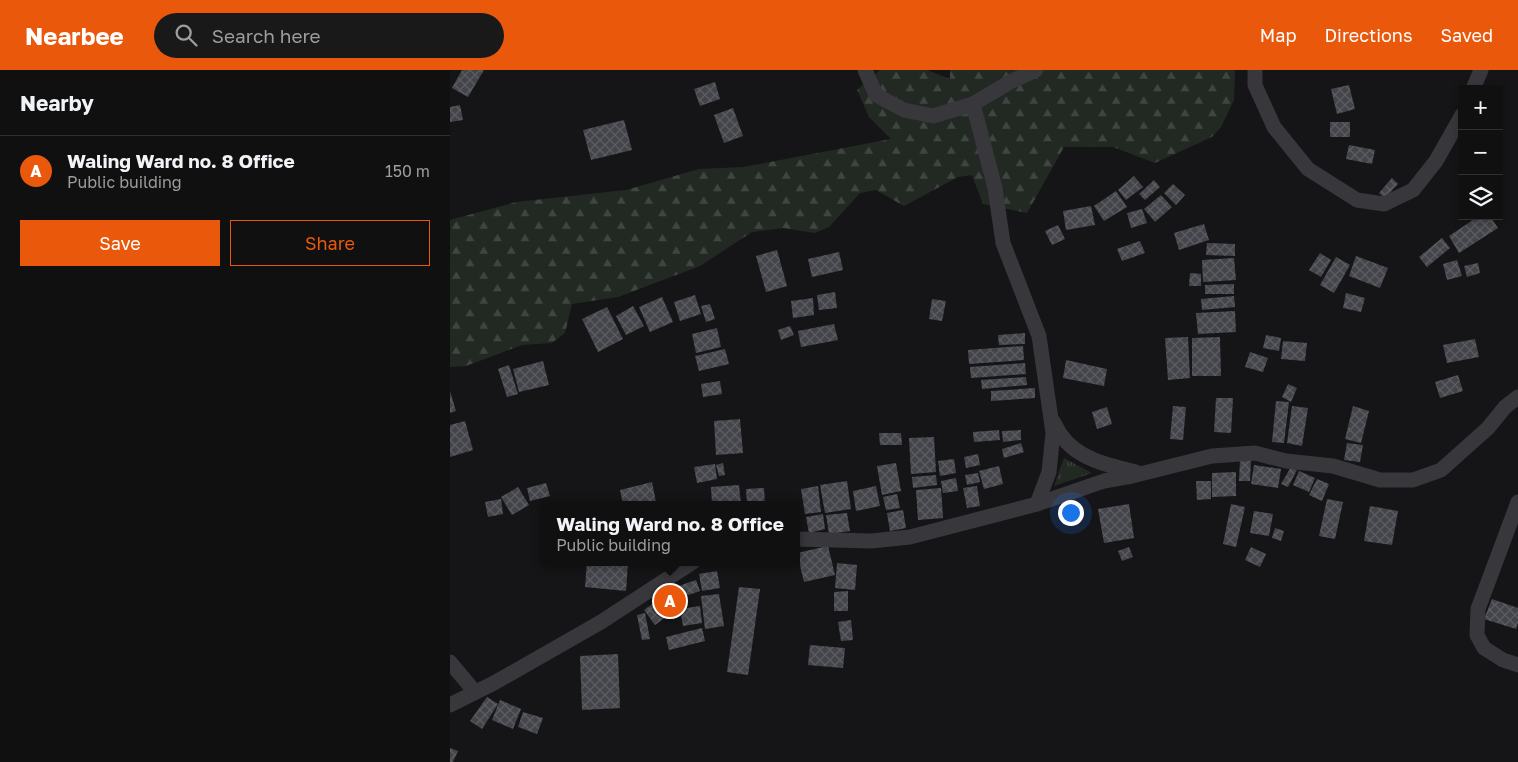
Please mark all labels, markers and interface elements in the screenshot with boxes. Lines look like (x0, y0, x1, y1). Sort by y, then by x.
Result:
search box (154, 13, 504, 58)
text: Nearbee (25, 21, 124, 50)
icon: search (172, 21, 200, 49)
text: Search here (212, 24, 321, 47)
text: Map (1260, 24, 1296, 46)
text: Directions (1324, 24, 1412, 46)
text: Saved (1440, 24, 1493, 46)
map controls (1458, 85, 1503, 220)
button: + (1458, 85, 1503, 130)
text: Nearby (20, 90, 94, 116)
button: − (1458, 130, 1503, 175)
text: Waling Ward no. 8 Office (67, 149, 295, 172)
text: A (30, 161, 42, 181)
text: 150 m (385, 161, 430, 181)
text: Public building (67, 172, 182, 192)
button: layers (1458, 175, 1503, 220)
button: Save (20, 220, 220, 266)
button: Share (230, 220, 430, 266)
your location (1058, 500, 1084, 526)
popup (540, 501, 800, 566)
text: Waling Ward no. 8 Office (556, 512, 784, 535)
text: Public building (556, 535, 671, 555)
pin: A (654, 582, 686, 620)

